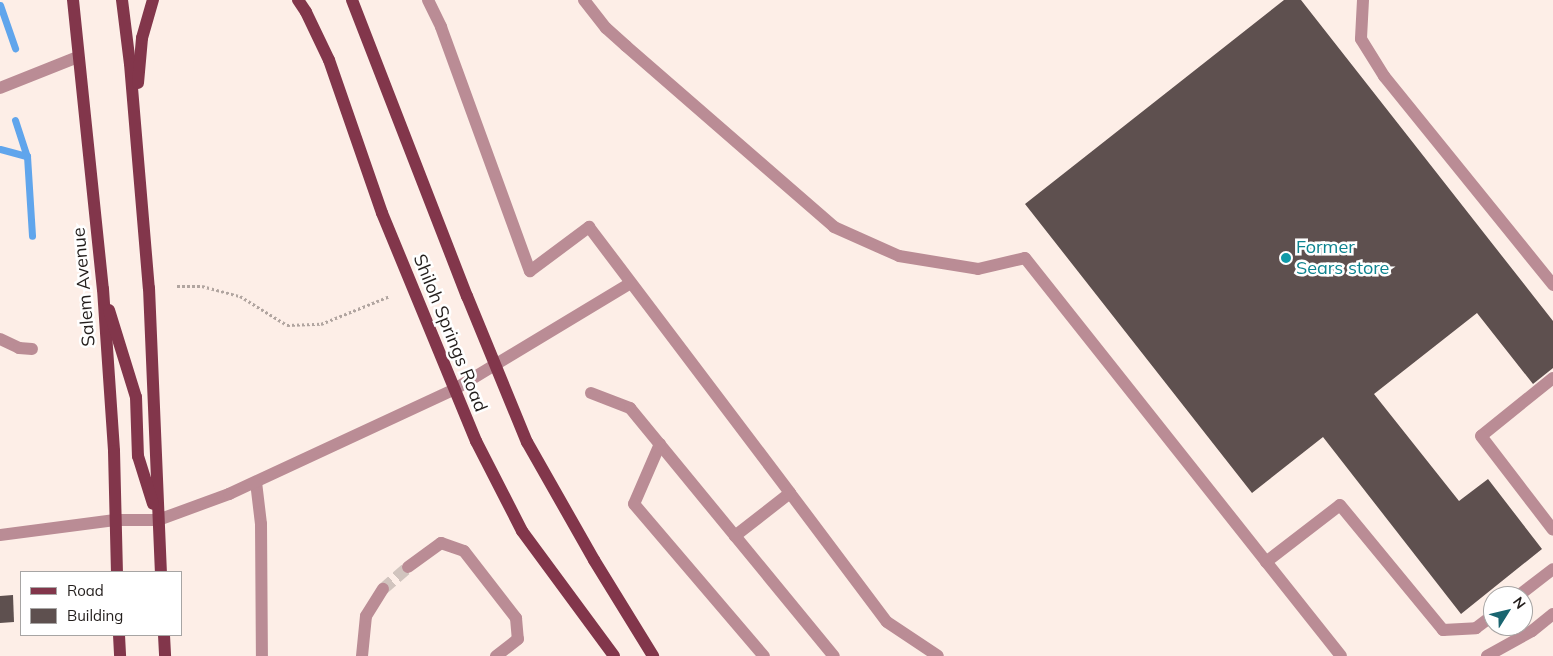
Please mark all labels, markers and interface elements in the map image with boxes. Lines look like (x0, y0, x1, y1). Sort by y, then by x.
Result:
street label: Salem Avenue (68, 227, 100, 347)
place label: Former Sears store (1296, 237, 1389, 280)
street label: Shiloh Springs Road (409, 251, 491, 415)
marker: Former Sears store (1280, 252, 1292, 264)
legend (20, 571, 182, 636)
text: Road (67, 581, 104, 600)
north arrow (1483, 586, 1533, 636)
text: N (1509, 593, 1530, 612)
text: Building (67, 606, 123, 625)

